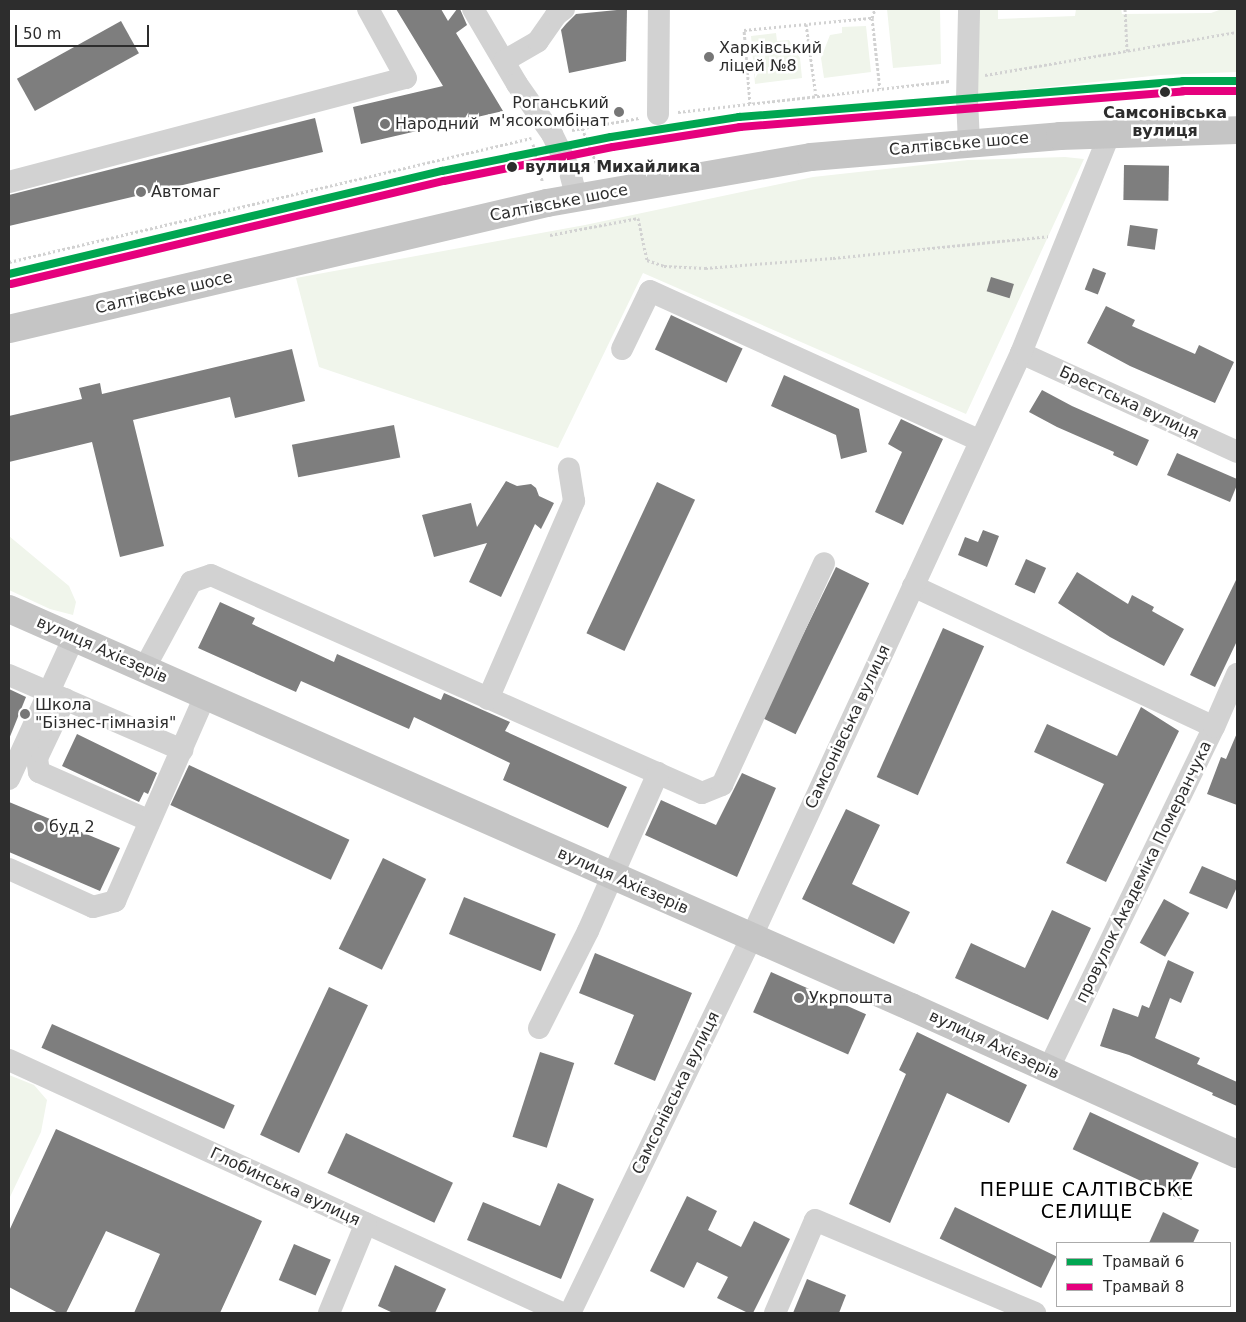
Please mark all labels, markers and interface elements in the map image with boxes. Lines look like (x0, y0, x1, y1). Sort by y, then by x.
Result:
scale bar (18, 15, 151, 47)
text: 50 m (23, 25, 61, 43)
place label: Харківський ліцей №8 (719, 38, 822, 76)
marker: Харківський ліцей №8 (703, 51, 715, 63)
marker: Самсонівська вулиця (1156, 83, 1174, 101)
place label: Роганський м'ясокомбінат (489, 93, 609, 131)
place label: Самсонівська вулиця (1103, 103, 1227, 141)
marker: Роганський м'ясокомбінат (613, 106, 625, 118)
place label: Народний (395, 114, 479, 134)
marker: Народний (379, 118, 391, 130)
street label: Салтівське шосе (888, 128, 1030, 160)
place label: вулиця Михайлика (525, 157, 700, 177)
marker: вулиця Михайлика (503, 158, 521, 176)
street label: Салтівське шосе (488, 180, 630, 226)
place label: Автомаг (151, 182, 221, 202)
marker: Автомаг (135, 186, 147, 198)
street label: Салтівське шосе (93, 268, 235, 318)
street label: Брестська вулиця (1056, 362, 1202, 444)
street label: вулиця Ахієзерів (34, 613, 170, 687)
street label: Самсонівська вулиця (802, 642, 894, 812)
place label: Школа "Бізнес-гімназія" (35, 695, 176, 733)
marker: Школа "Бізнес-гімназія" (19, 708, 31, 720)
street label: провулок Академіка Померанчука (1072, 738, 1216, 1006)
place label: буд 2 (49, 817, 95, 837)
marker: буд 2 (33, 821, 45, 833)
street label: вулиця Ахієзерів (555, 844, 691, 918)
place label: Укрпошта (809, 988, 893, 1008)
marker: Укрпошта (793, 992, 805, 1004)
street label: вулиця Ахієзерів (926, 1006, 1062, 1084)
street label: Самсонівська вулиця (628, 1008, 724, 1178)
street label: Глобинська вулиця (207, 1144, 363, 1230)
district label: ПЕРШЕ САЛТІВСЬКЕ СЕЛИЩЕ (978, 1179, 1196, 1223)
legend (1056, 1242, 1231, 1307)
text: Трамвай 6 (1103, 1253, 1184, 1271)
text: Трамвай 8 (1103, 1278, 1184, 1296)

